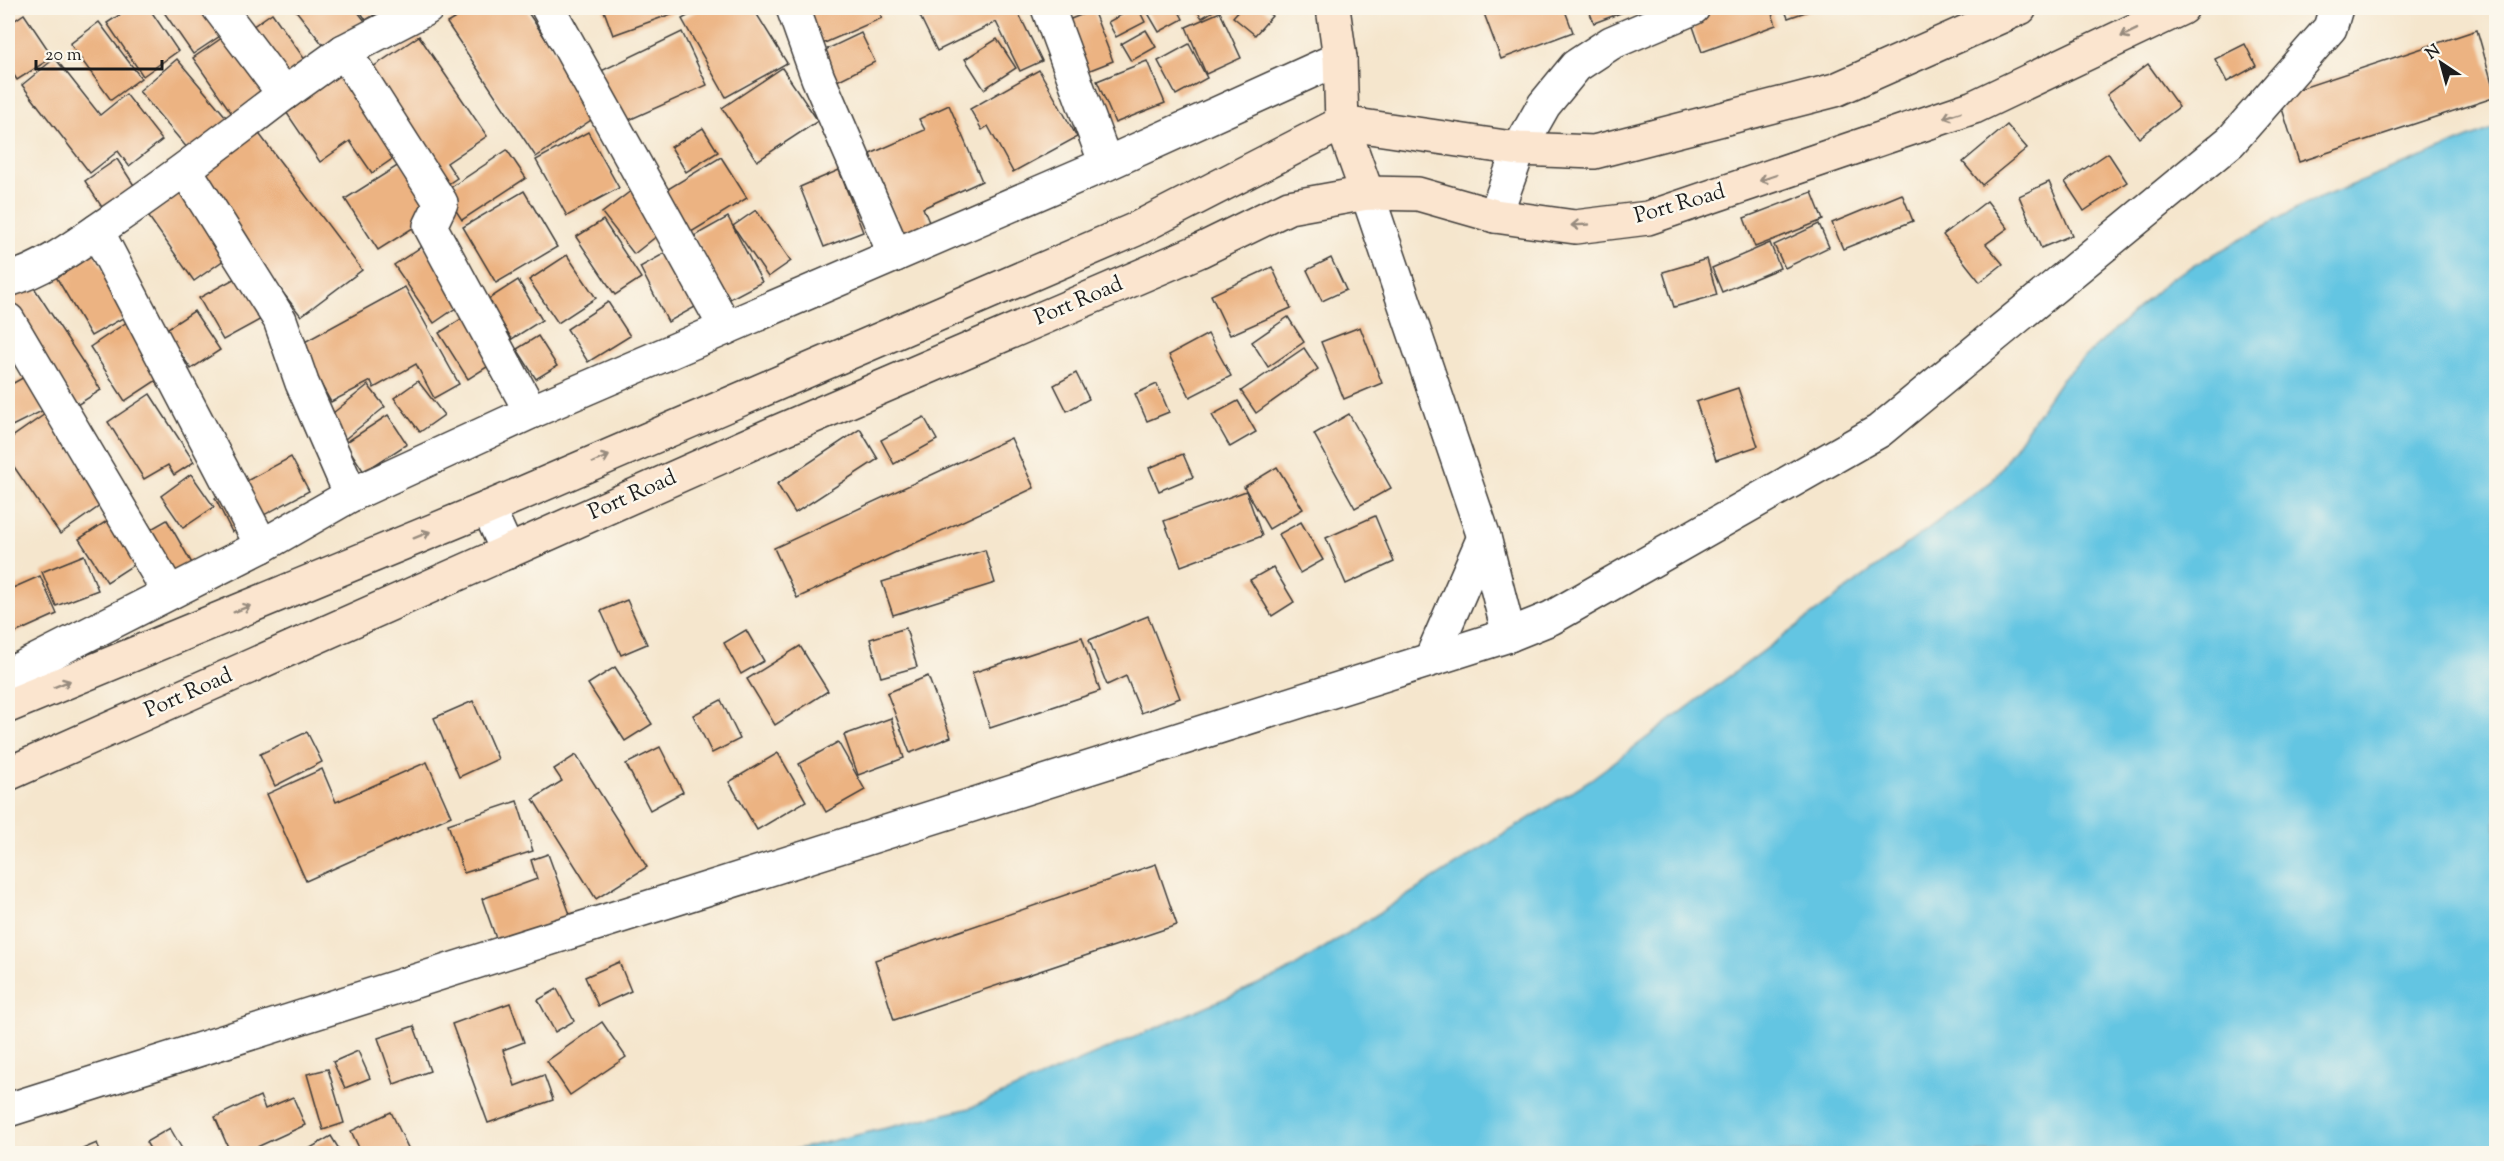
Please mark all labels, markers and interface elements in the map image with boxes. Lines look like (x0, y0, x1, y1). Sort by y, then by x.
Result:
one-way arrow (2121, 27, 2139, 39)
scale bar (36, 33, 162, 71)
north arrow (2411, 33, 2471, 93)
text: N (2422, 40, 2446, 66)
text: 20 m (45, 43, 82, 69)
one-way arrow (1943, 110, 1962, 121)
one-way arrow (1759, 173, 1778, 184)
street label: Port Road (1631, 177, 1729, 233)
one-way arrow (1571, 220, 1590, 231)
street label: Port Road (1030, 269, 1128, 335)
one-way arrow (592, 452, 610, 464)
street label: Port Road (584, 462, 682, 530)
one-way arrow (412, 529, 431, 540)
one-way arrow (232, 603, 250, 614)
street label: Port Road (140, 660, 238, 728)
one-way arrow (52, 678, 70, 689)

